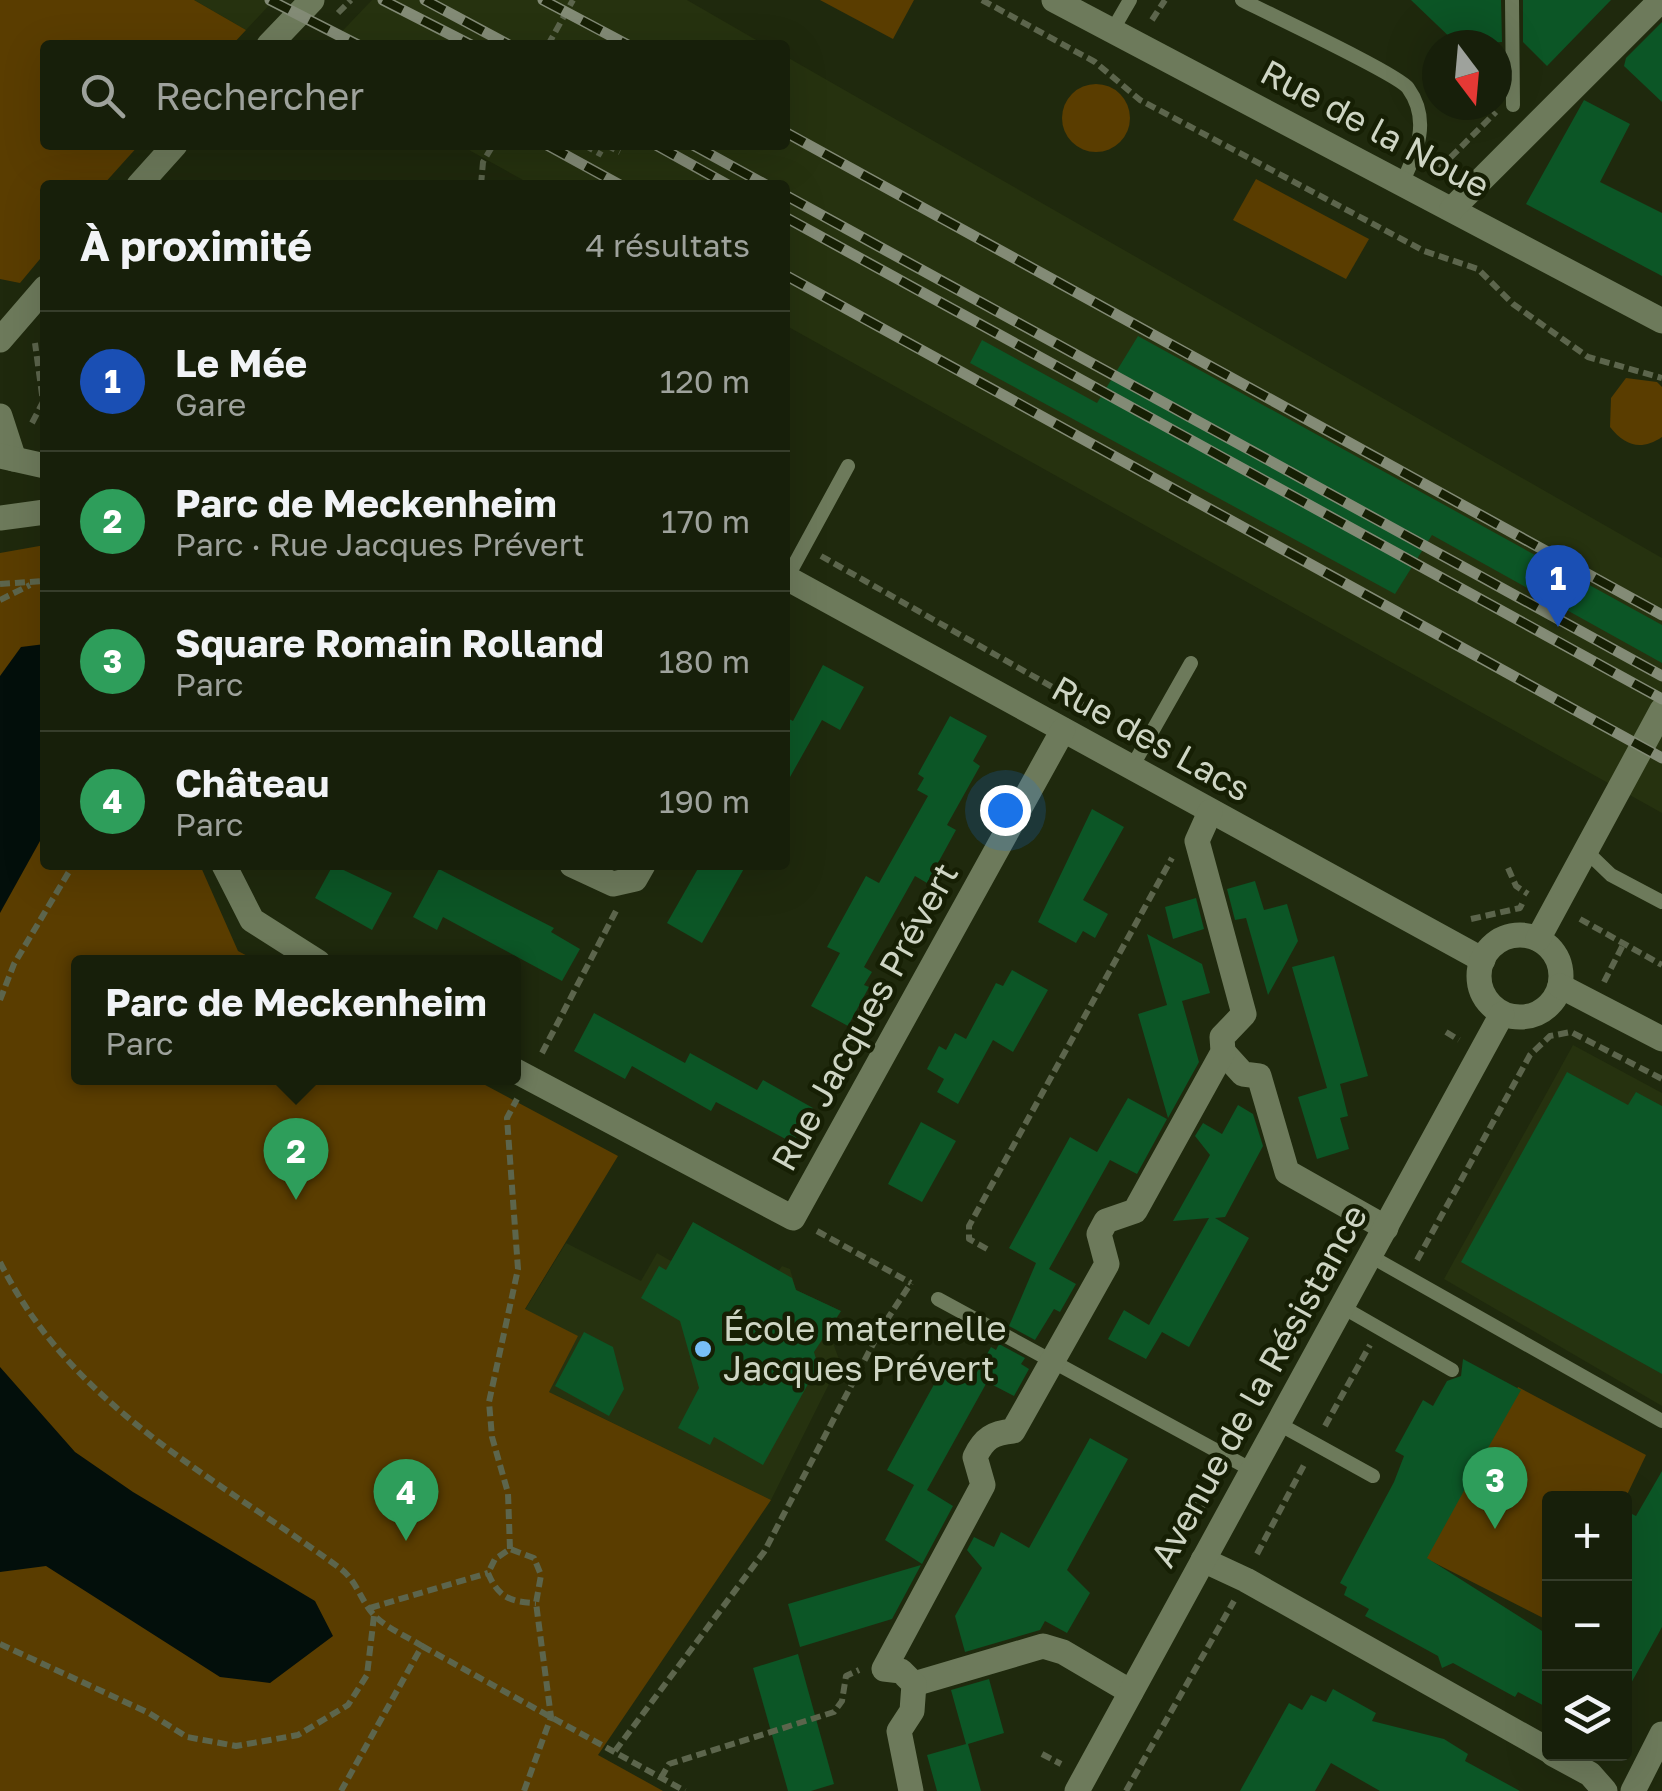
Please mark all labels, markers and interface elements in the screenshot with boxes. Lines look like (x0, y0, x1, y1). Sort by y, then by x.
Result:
north arrow (1422, 30, 1512, 120)
search box (40, 40, 790, 150)
street label: Rue de la Noue (1254, 50, 1497, 206)
icon: search (75, 68, 130, 123)
text: Rechercher (155, 73, 364, 118)
text: À proximité (80, 220, 312, 270)
text: 4 résultats (586, 226, 750, 264)
text: Le Mée (175, 340, 307, 385)
text: 1 (104, 362, 121, 400)
text: 120 m (660, 362, 750, 400)
text: Gare (175, 385, 246, 423)
text: Parc de Meckenheim (175, 480, 557, 525)
text: 2 (103, 502, 122, 540)
text: 170 m (661, 502, 750, 540)
text: Parc · Rue Jacques Prévert (175, 525, 585, 563)
pin: 1 (1526, 544, 1590, 627)
text: Square Romain Rolland (175, 620, 604, 665)
text: 3 (103, 642, 122, 680)
text: 180 m (659, 642, 750, 680)
text: Parc (175, 665, 243, 703)
street label: Rue des Lacs (1045, 666, 1258, 810)
text: Château (175, 760, 329, 805)
text: 4 (102, 782, 123, 820)
text: 190 m (659, 782, 750, 820)
your location (980, 785, 1031, 836)
text: Parc (175, 805, 243, 843)
street label: Rue Jacques Prévert (762, 855, 966, 1178)
popup (71, 955, 521, 1085)
text: Parc de Meckenheim (105, 979, 487, 1024)
text: Parc (105, 1024, 173, 1062)
pin: 2 (264, 1118, 328, 1200)
street label: Avenue de la Résistance (1141, 1197, 1375, 1574)
place label: École maternelle Jacques Prévert (723, 1307, 1007, 1389)
marker: École maternelle Jacques Prévert (692, 1338, 714, 1360)
pin: 3 (1462, 1446, 1528, 1529)
pin: 4 (374, 1458, 438, 1541)
map controls (1542, 1491, 1632, 1761)
button: + (1542, 1491, 1632, 1581)
button: − (1542, 1581, 1632, 1671)
button: layers (1542, 1671, 1632, 1761)

